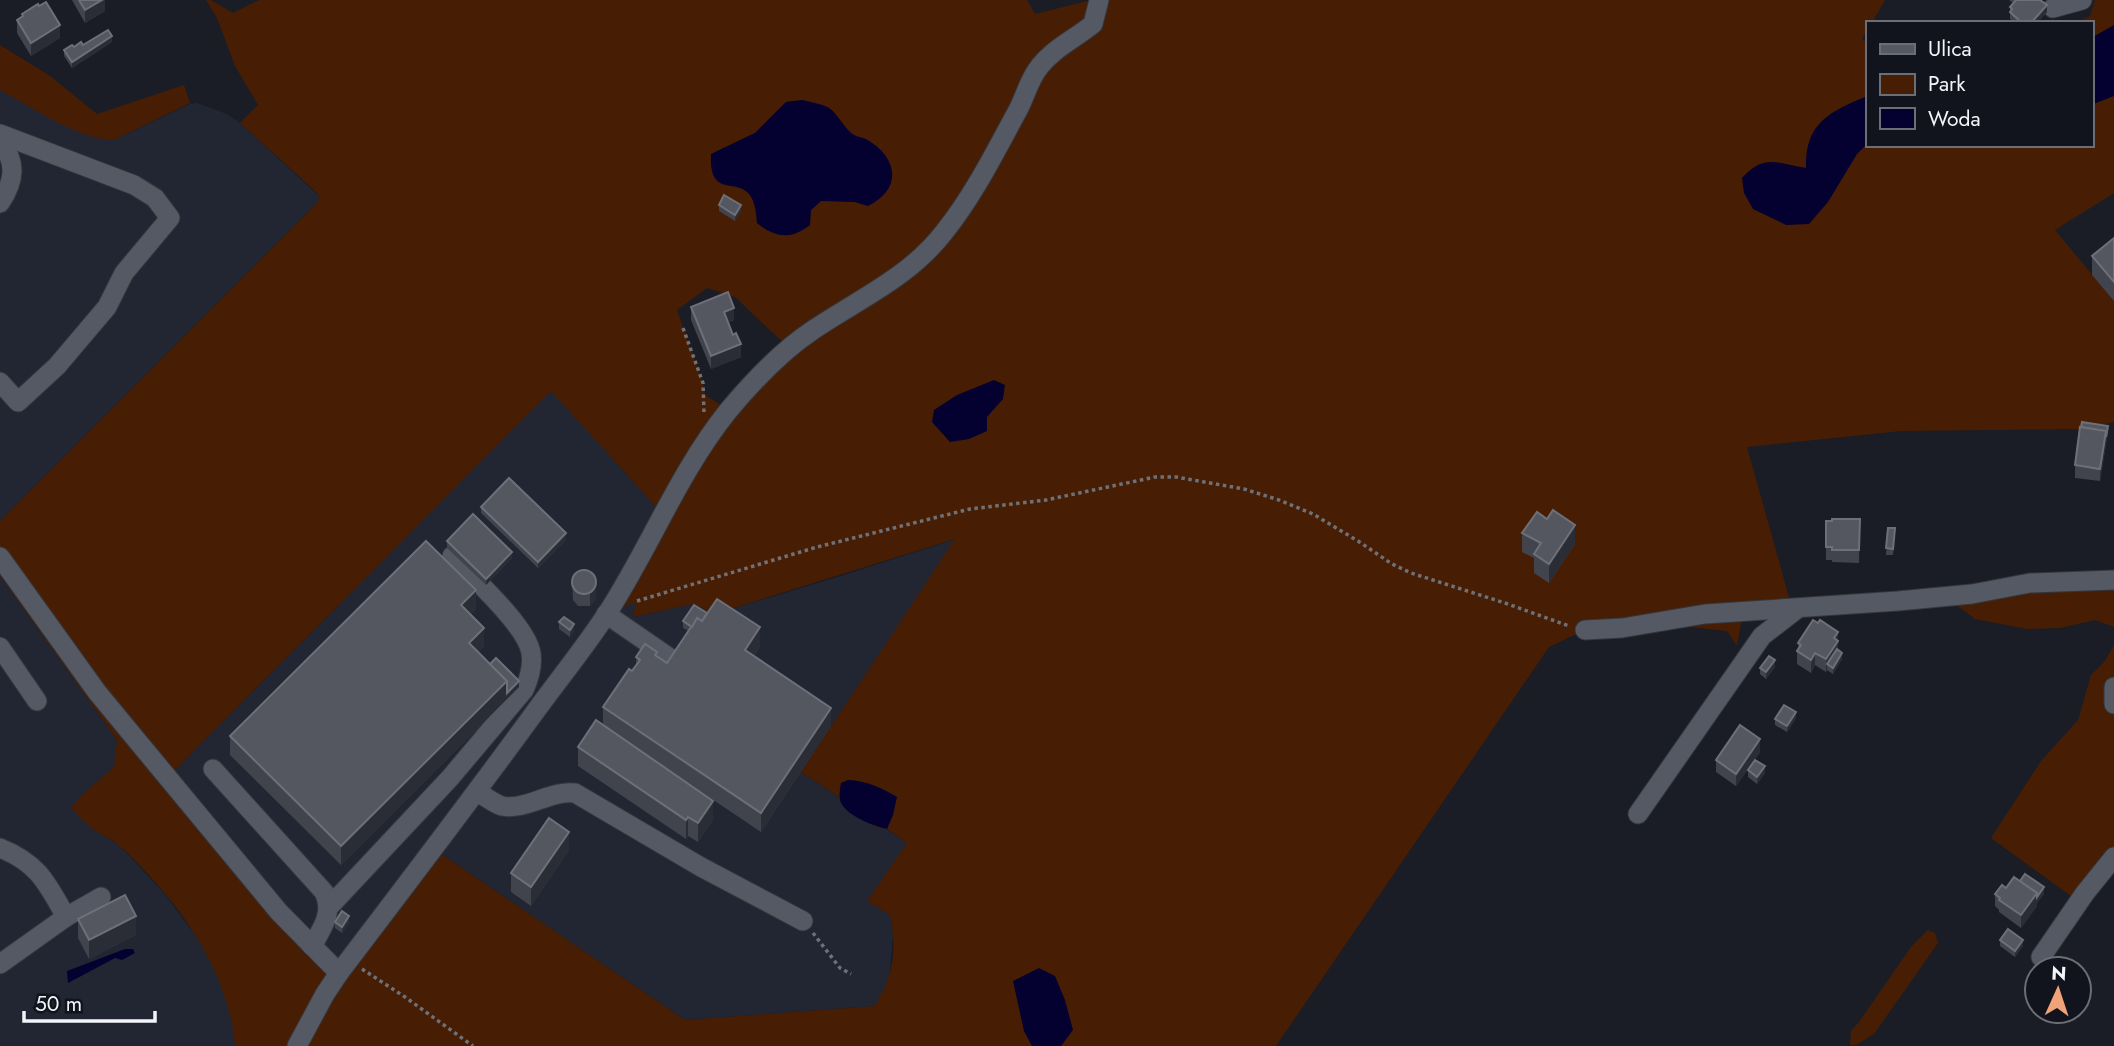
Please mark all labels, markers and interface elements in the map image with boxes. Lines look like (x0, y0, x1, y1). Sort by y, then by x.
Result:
legend (1866, 21, 2093, 147)
text: Ulica (1928, 34, 1972, 64)
text: Park (1928, 69, 1966, 99)
text: Woda (1928, 104, 1981, 134)
north arrow (2023, 955, 2093, 1025)
text: N (2051, 960, 2067, 987)
scale bar (24, 979, 156, 1023)
text: 50 m (35, 989, 82, 1019)

